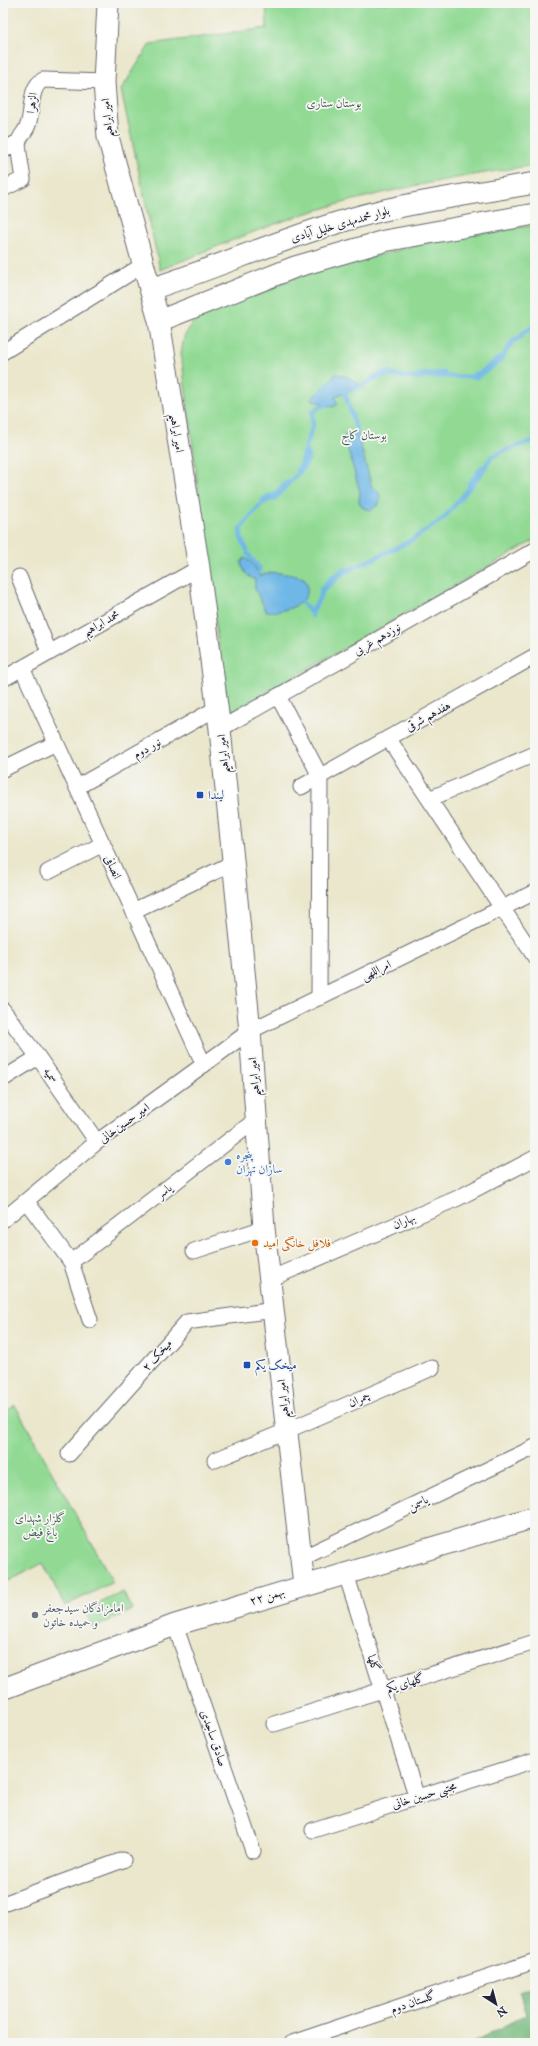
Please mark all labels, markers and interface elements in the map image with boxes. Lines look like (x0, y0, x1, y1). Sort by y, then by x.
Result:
street label: الزهرا (24, 91, 41, 114)
park label: بوستان ستاری (307, 96, 361, 111)
street label: امیر ابراهیم (98, 97, 121, 138)
street label: بلوار محمدمهدی خلیل آبادی (289, 202, 392, 247)
street label: امیر ابراهیم (162, 412, 187, 455)
park label: بوستان کاج (341, 428, 387, 446)
street label: محمد ابراهیم (80, 607, 124, 643)
street label: نوزدهم غربی (351, 620, 405, 662)
street label: هفدهم شرقی (403, 698, 455, 738)
street label: امیر ابراهیم (214, 733, 237, 774)
street label: نور دوم (131, 735, 165, 765)
place label: لیندا (208, 788, 224, 802)
marker: لیندا (195, 790, 205, 800)
street label: انصافی (101, 853, 125, 882)
street label: امراللهی (359, 957, 394, 985)
street label: امیر ابراهیم (245, 1056, 268, 1097)
street label: سمیه (41, 1065, 61, 1085)
street label: امیر حسین‌خانی (96, 1100, 152, 1146)
place label: پنجره سازان تهران (236, 1148, 283, 1177)
marker: پنجره سازان تهران (223, 1157, 233, 1167)
street label: یاسر (152, 1180, 176, 1203)
street label: بهاران (390, 1210, 418, 1233)
place label: فلافل خانگی امید (263, 1236, 331, 1252)
marker: فلافل خانگی امید (250, 1238, 260, 1248)
street label: میخک ۲ (139, 1336, 175, 1374)
place label: میخک یکم (255, 1358, 297, 1376)
marker: میخک یکم (242, 1360, 252, 1370)
street label: امیر ابراهیم (274, 1378, 297, 1419)
street label: چمران (346, 1388, 372, 1411)
street label: یاسمن (406, 1492, 432, 1516)
park label: گلزار شهدای باغ فیض (15, 1510, 65, 1543)
street label: ۲۲ بهمن (248, 1584, 287, 1610)
place label: امامزادگان سیدجعفر و حمیده خاتون (41, 1600, 124, 1630)
marker: امامزادگان سیدجعفر و حمیده خاتون (30, 1610, 40, 1620)
street label: گلها (365, 1653, 384, 1673)
street label: گلهای یکم (384, 1670, 427, 1699)
street label: صادق ساجدی (198, 1708, 230, 1768)
street label: مجتبی حسین خانی (390, 1778, 460, 1814)
north arrow (476, 1984, 516, 2024)
street label: گلستان دوم (388, 1987, 439, 2020)
text: N (493, 2004, 509, 2020)

